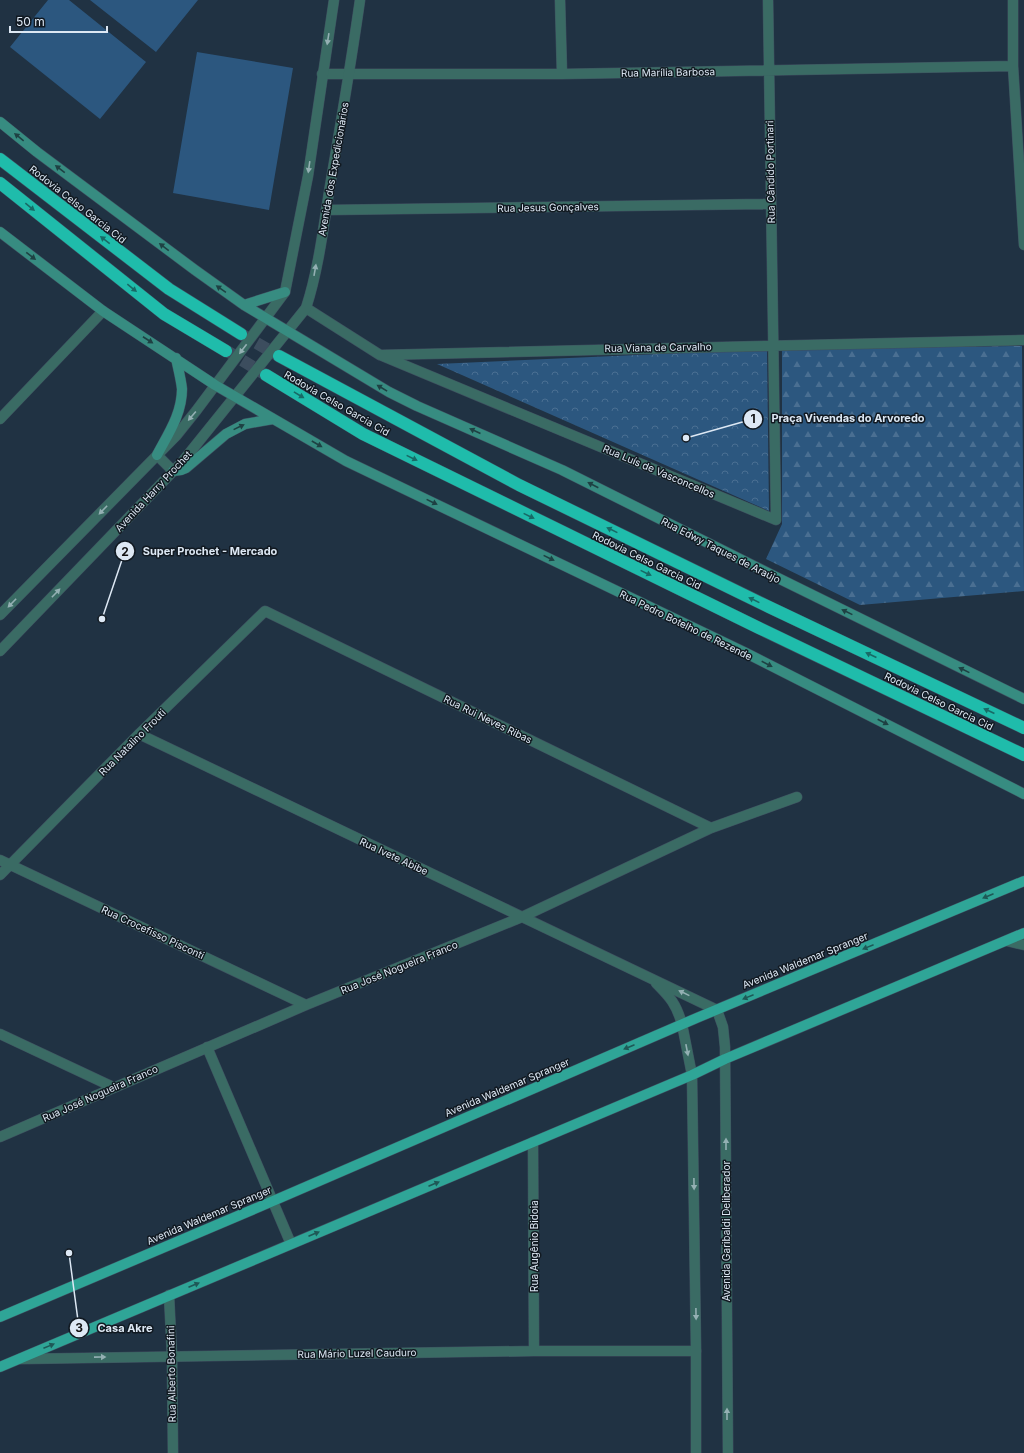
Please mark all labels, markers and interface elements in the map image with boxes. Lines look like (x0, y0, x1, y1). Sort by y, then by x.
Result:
scale bar (10, 8, 107, 34)
text: 50 m (16, 14, 45, 29)
one-way arrow (325, 32, 331, 45)
street label: Rua Marília Barbosa (621, 65, 715, 79)
street label: Avenida dos Expedicionários (315, 101, 351, 237)
street label: Rua Cândido Portinari (763, 120, 777, 224)
one-way arrow (13, 133, 24, 141)
one-way arrow (306, 161, 312, 173)
street label: Rodovia Celso Garcia Cid (27, 163, 129, 245)
one-way arrow (54, 165, 65, 173)
street label: Rua Jesus Gonçalves (497, 200, 599, 214)
one-way arrow (25, 203, 36, 211)
one-way arrow (100, 235, 111, 244)
one-way arrow (158, 243, 169, 251)
one-way arrow (25, 252, 36, 260)
one-way arrow (313, 264, 319, 276)
one-way arrow (126, 284, 137, 293)
one-way arrow (216, 285, 227, 293)
one-way arrow (143, 336, 153, 344)
street label: Rua Viana de Carvalho (604, 340, 712, 354)
one-way arrow (239, 343, 247, 354)
street label: Rodovia Celso Garcia Cid (282, 368, 392, 438)
one-way arrow (377, 384, 387, 392)
one-way arrow (293, 392, 305, 399)
callout: Praça Vivendas do Arvoredo (743, 407, 932, 430)
one-way arrow (188, 411, 197, 421)
text: 1 (750, 411, 756, 426)
text: Praça Vivendas do Arvoredo (771, 411, 925, 425)
one-way arrow (234, 424, 245, 430)
one-way arrow (468, 428, 480, 434)
one-way arrow (311, 440, 323, 447)
street label: Rua Luís de Vasconcellos (601, 442, 717, 500)
street label: Avenida Harry Prochet (112, 447, 194, 534)
one-way arrow (407, 455, 418, 462)
one-way arrow (587, 482, 599, 489)
one-way arrow (426, 499, 437, 505)
one-way arrow (98, 505, 108, 515)
one-way arrow (523, 512, 535, 519)
street label: Rua Edwy Taques de Araújo (659, 515, 783, 585)
one-way arrow (606, 527, 618, 533)
street label: Rodovia Celso Garcia Cid (591, 528, 703, 592)
callout: Super Prochet - Mercado (115, 540, 285, 563)
text: 2 (121, 544, 129, 559)
text: Super Prochet - Mercado (143, 544, 278, 558)
one-way arrow (543, 555, 554, 561)
one-way arrow (640, 570, 652, 576)
one-way arrow (51, 588, 61, 598)
street label: Rua Pedro Botelho de Rezende (618, 588, 754, 662)
one-way arrow (748, 597, 760, 603)
one-way arrow (7, 598, 17, 608)
one-way arrow (841, 609, 853, 615)
one-way arrow (866, 652, 877, 658)
one-way arrow (761, 660, 772, 667)
one-way arrow (958, 667, 970, 673)
street label: Rodovia Celso Garcia Cid (883, 669, 995, 733)
street label: Rua Rui Neves Ribas (442, 692, 534, 746)
street label: Rua Natalino Frouti (96, 706, 168, 778)
one-way arrow (983, 708, 994, 714)
one-way arrow (877, 719, 888, 725)
street label: Rua Ivete Abibe (358, 835, 430, 877)
one-way arrow (982, 894, 994, 900)
street label: Rua Crocefisso Pisconti (100, 903, 206, 961)
street label: Avenida Waldemar Spranger (741, 929, 870, 991)
street label: Rua José Nogueira Franco (339, 938, 459, 996)
one-way arrow (863, 944, 874, 950)
one-way arrow (678, 990, 689, 997)
one-way arrow (742, 994, 754, 1000)
one-way arrow (685, 1043, 691, 1056)
one-way arrow (622, 1045, 634, 1051)
street label: Avenida Waldemar Spranger (443, 1055, 571, 1119)
street label: Rua José Nogueira Franco (40, 1062, 160, 1124)
one-way arrow (723, 1137, 729, 1150)
street label: Avenida Garibaldi Deliberador (720, 1161, 732, 1301)
one-way arrow (691, 1178, 697, 1191)
one-way arrow (429, 1181, 440, 1187)
street label: Avenida Waldemar Spranger (145, 1183, 273, 1247)
street label: Rua Augênio Bidoia (528, 1200, 540, 1292)
one-way arrow (309, 1231, 321, 1237)
one-way arrow (189, 1281, 201, 1287)
one-way arrow (693, 1308, 699, 1321)
callout: Casa Akre (69, 1316, 160, 1339)
text: 3 (75, 1320, 83, 1335)
text: Casa Akre (97, 1321, 153, 1335)
street label: Rua Alberto Bonafini (164, 1326, 178, 1422)
one-way arrow (43, 1343, 55, 1349)
street label: Rua Mário Luzel Cauduro (297, 1346, 417, 1360)
one-way arrow (94, 1354, 107, 1360)
one-way arrow (724, 1407, 730, 1420)

